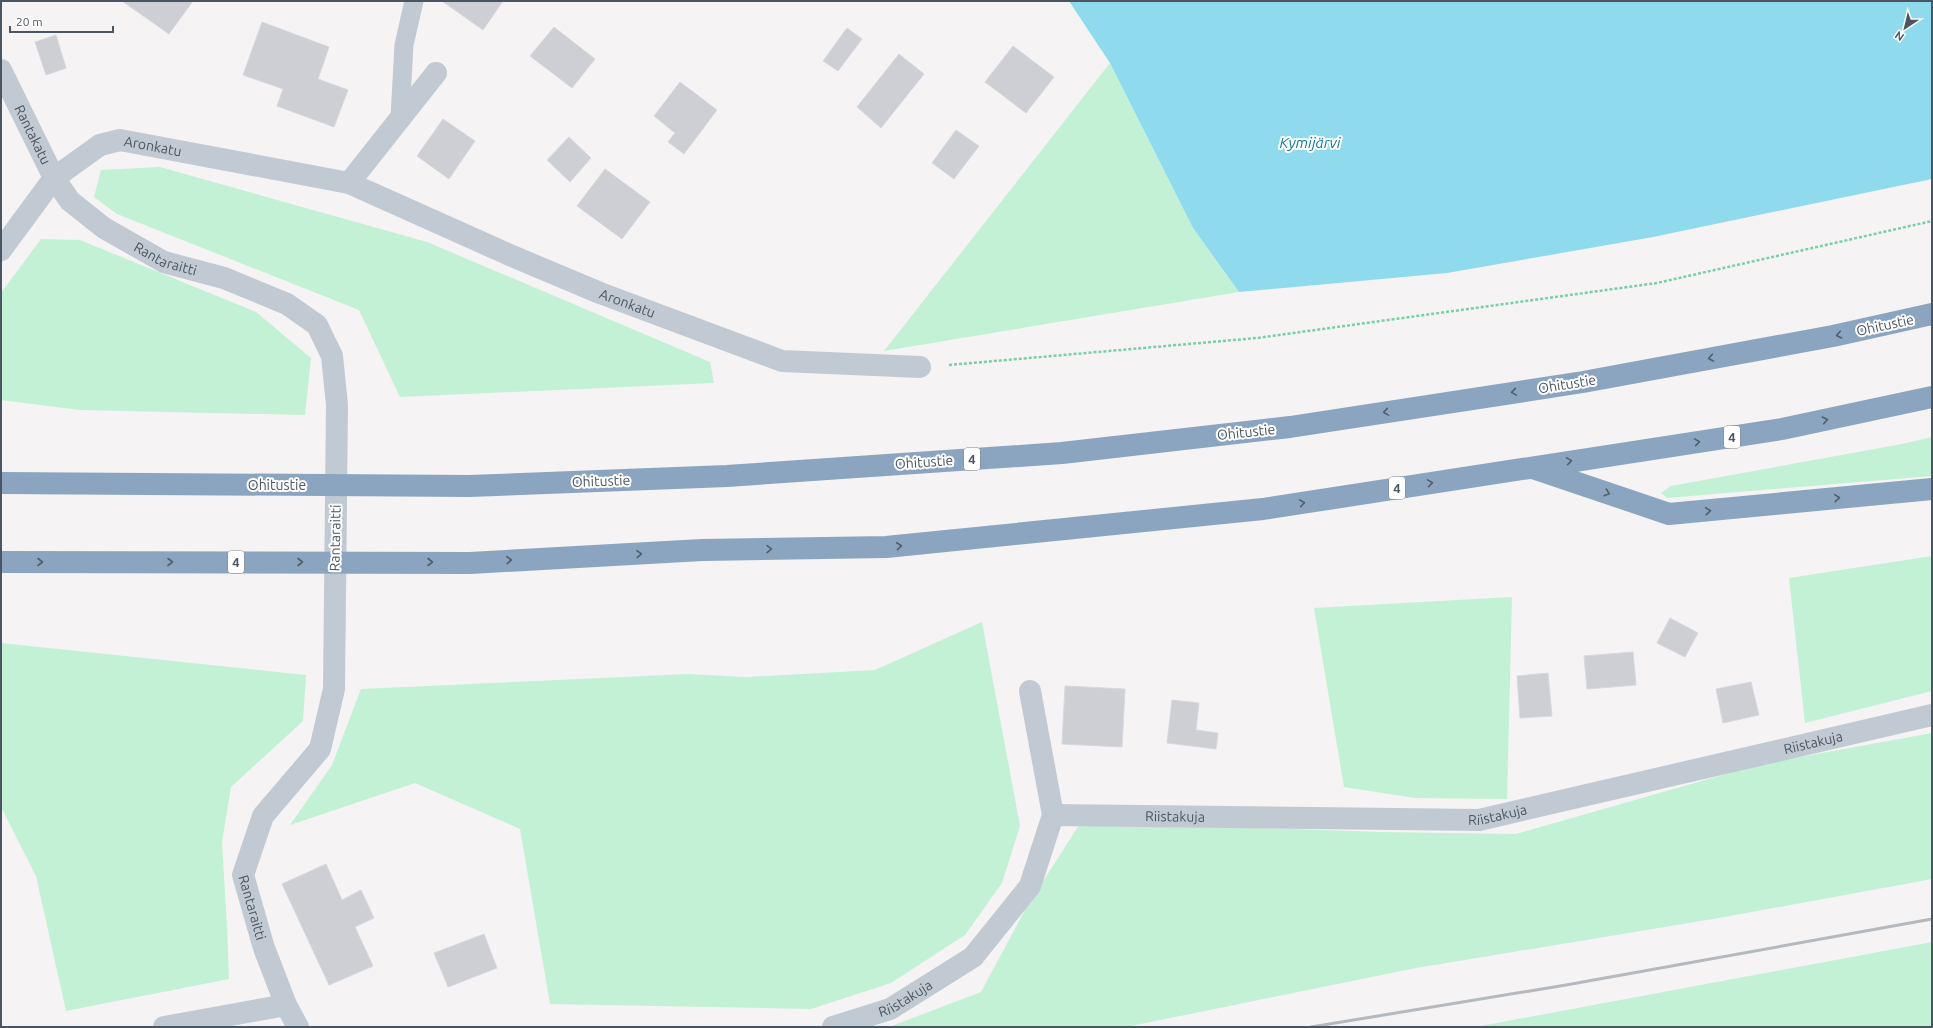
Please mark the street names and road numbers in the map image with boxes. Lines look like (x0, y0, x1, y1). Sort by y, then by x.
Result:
street label: Rantakatu (11, 102, 54, 167)
street label: Aronkatu (123, 133, 183, 159)
street label: Rantaraitti (131, 239, 199, 278)
street label: Aronkatu (597, 286, 658, 321)
street label: Ohitustie (1855, 311, 1915, 339)
street label: Ohitustie (1537, 372, 1597, 396)
street label: Ohitustie (1216, 421, 1276, 443)
road number: 4 (1724, 426, 1740, 448)
road number: 4 (964, 448, 980, 470)
street label: Ohitustie (894, 452, 954, 472)
street label: Ohitustie (572, 472, 630, 490)
street label: Ohitustie (248, 477, 306, 493)
road number: 4 (1389, 477, 1405, 499)
street label: Rantaraitti (326, 504, 344, 572)
road number: 4 (228, 551, 244, 573)
street label: Riistakuja (1782, 728, 1844, 757)
street label: Riistakuja (1468, 801, 1529, 828)
street label: Riistakuja (1145, 808, 1205, 825)
street label: Rantaraitti (235, 873, 269, 942)
street label: Riistakuja (876, 977, 935, 1020)

